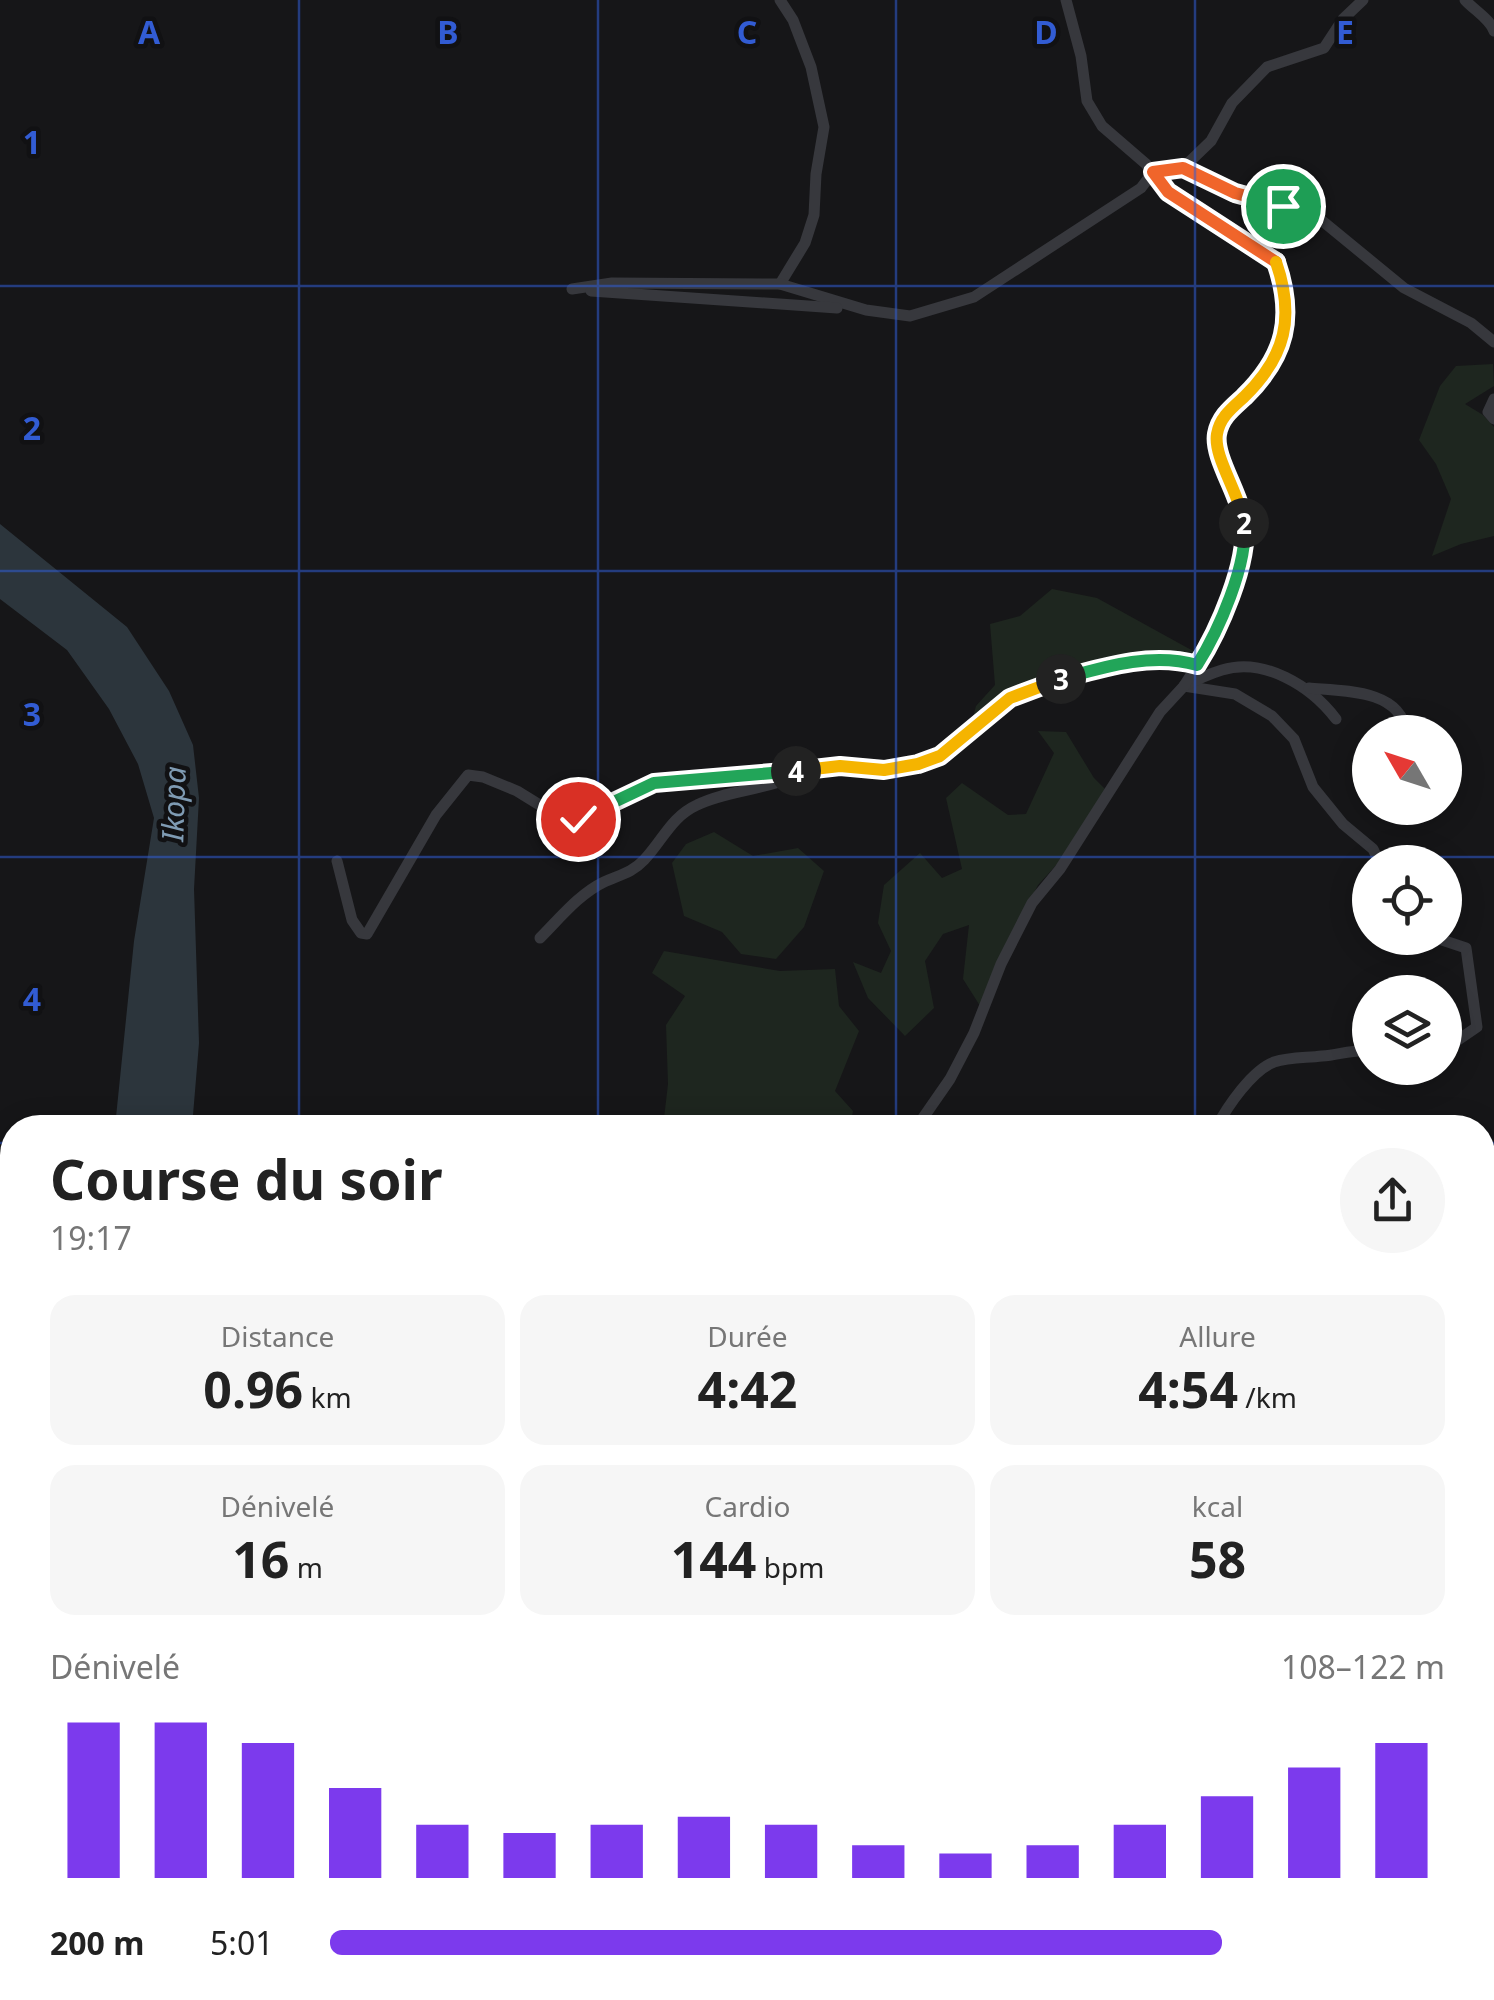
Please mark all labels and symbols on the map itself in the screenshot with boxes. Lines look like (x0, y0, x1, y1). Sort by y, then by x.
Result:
text: A (138, 10, 161, 53)
text: B (437, 10, 459, 53)
text: C (737, 10, 757, 53)
text: D (1034, 10, 1058, 53)
text: E (1336, 10, 1354, 53)
text: 1 (23, 120, 41, 163)
pin (1241, 164, 1326, 249)
text: 2 (23, 406, 41, 449)
pin: 2 (1219, 498, 1269, 548)
pin: 3 (1036, 654, 1086, 704)
text: 3 (23, 692, 41, 735)
north arrow (1352, 715, 1462, 825)
pin: 4 (771, 746, 821, 796)
water label: Ikopa (151, 766, 195, 843)
pin (536, 777, 621, 862)
text: 4 (23, 977, 41, 1020)

